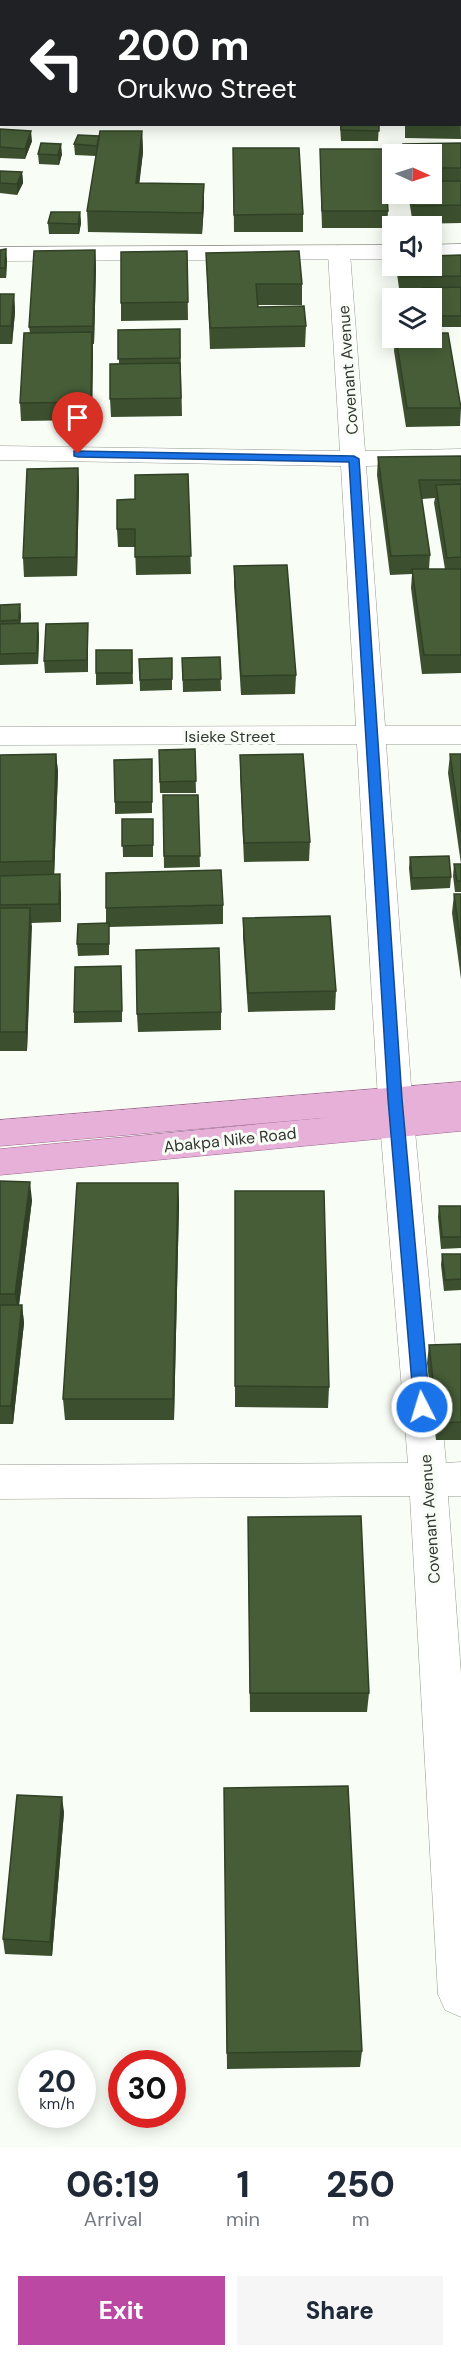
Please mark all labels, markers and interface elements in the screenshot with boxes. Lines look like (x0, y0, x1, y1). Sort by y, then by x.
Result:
text: 200 m (117, 18, 250, 73)
icon: left (18, 24, 96, 102)
text: Orukwo Street (117, 71, 297, 106)
north arrow (382, 144, 442, 204)
map controls (382, 144, 442, 348)
button: sound (382, 216, 442, 276)
button: layers (382, 288, 442, 348)
street label: Covenant Avenue (333, 305, 363, 435)
pin (52, 392, 103, 454)
icon: arrive (61, 401, 94, 434)
street label: Isieke Street (185, 726, 275, 747)
street label: Abakpa Nike Road (163, 1123, 297, 1157)
position arrow (390, 1375, 454, 1439)
street label: Covenant Avenue (415, 1454, 445, 1584)
speed limit sign: 30 (108, 2050, 186, 2128)
text: 20 (38, 2062, 76, 2101)
text: km/h (39, 2094, 75, 2114)
text: 06:19 (66, 2161, 160, 2208)
text: 1 (236, 2161, 250, 2208)
text: 250 (326, 2161, 395, 2208)
text: Arrival (84, 2206, 142, 2232)
text: min (226, 2206, 260, 2232)
text: m (352, 2206, 369, 2232)
button: Exit (18, 2276, 225, 2345)
button: Share (237, 2276, 443, 2345)

